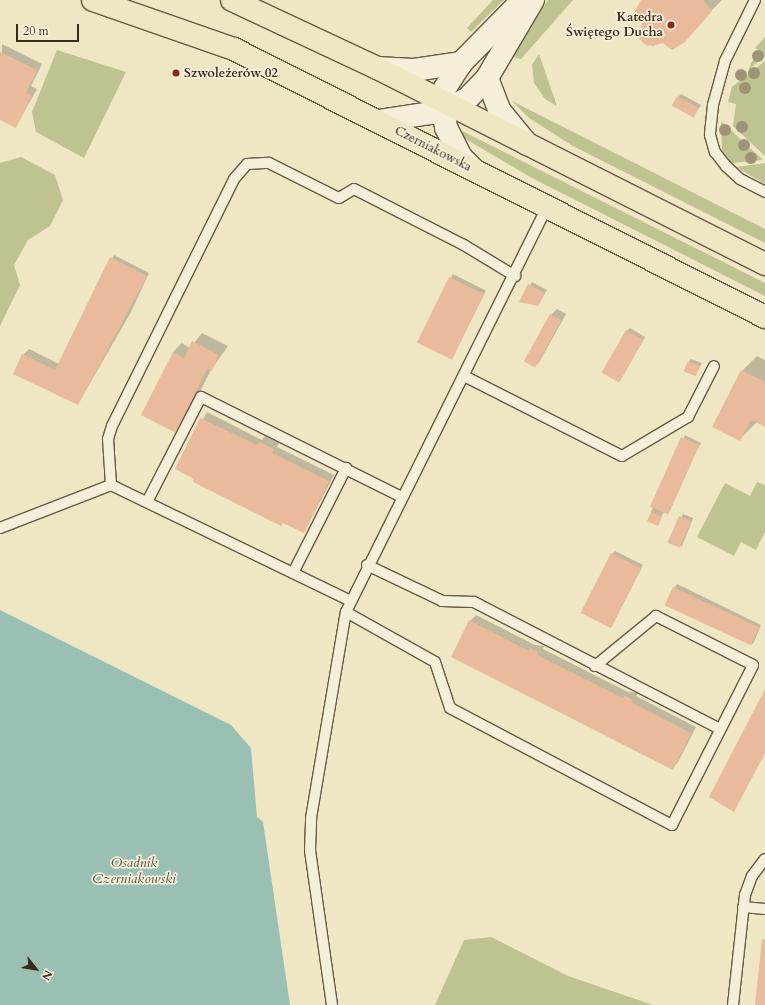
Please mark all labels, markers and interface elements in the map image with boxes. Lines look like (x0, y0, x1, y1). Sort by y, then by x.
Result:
place label: Katedra Świętego Ducha (566, 10, 663, 41)
scale bar (18, 16, 81, 42)
marker: Katedra Świętego Ducha (666, 20, 676, 30)
text: 20 m (23, 23, 49, 39)
place label: Szwoleżerów 02 (184, 65, 278, 81)
marker: Szwoleżerów 02 (171, 68, 181, 78)
street label: Czerniakowska (392, 123, 474, 175)
water label: Osadnik Czerniakowski (92, 855, 176, 888)
north arrow (16, 949, 56, 989)
text: N (38, 967, 56, 983)

